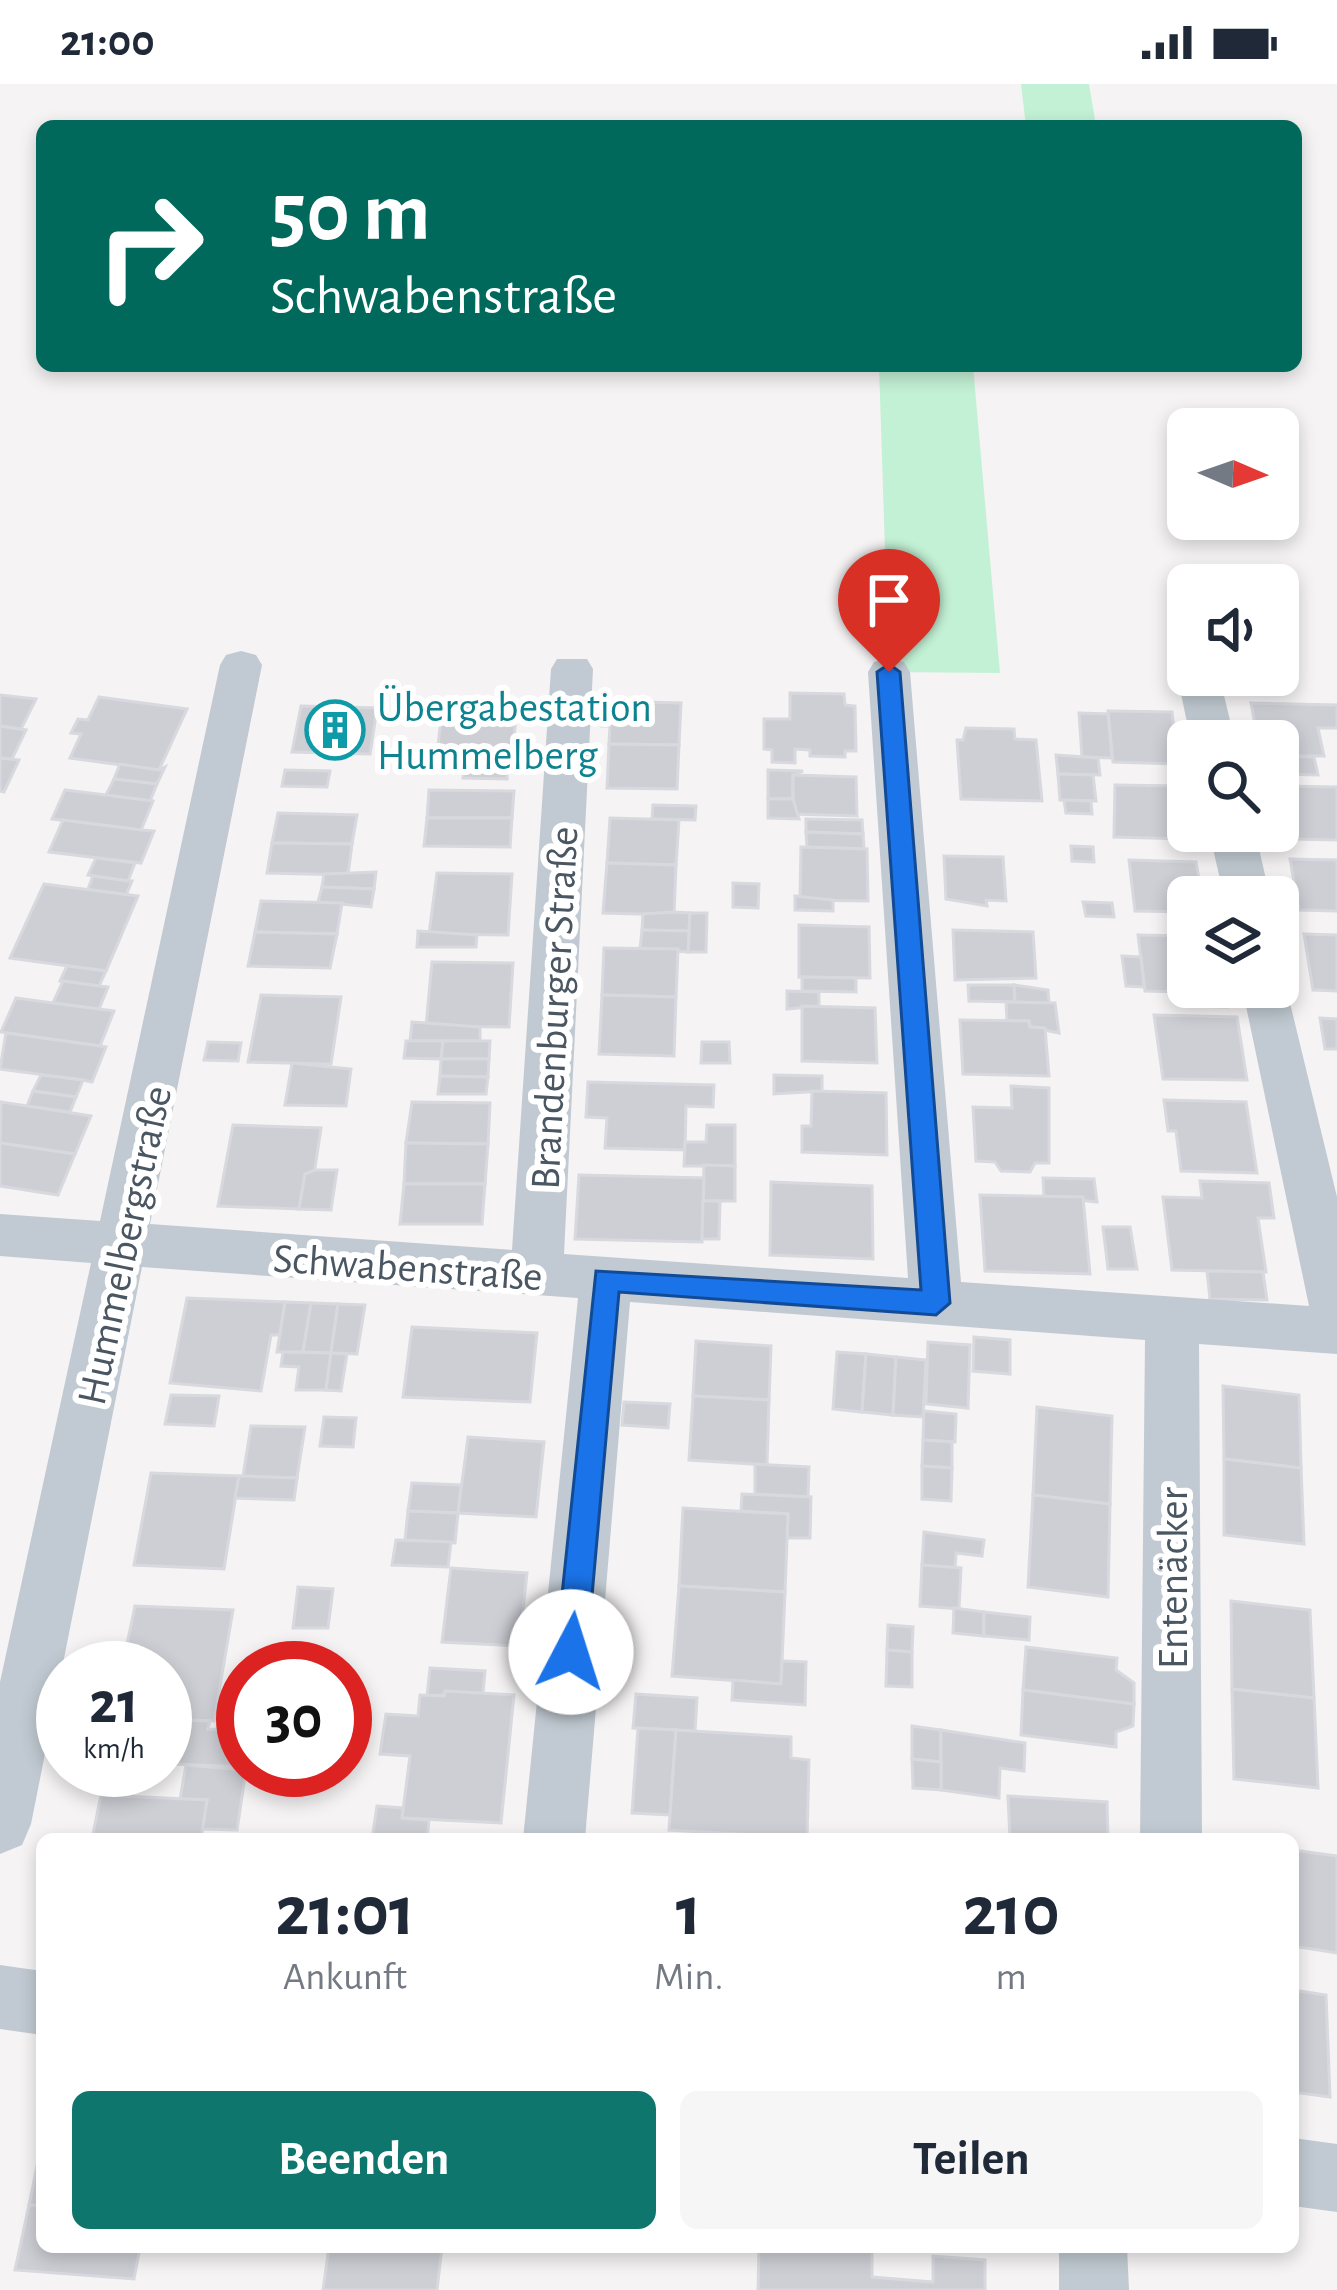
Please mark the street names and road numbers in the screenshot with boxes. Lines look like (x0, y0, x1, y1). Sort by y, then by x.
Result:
street label: Brandenburger Straße (525, 825, 585, 1191)
street label: Hummelbergstraße (71, 1082, 179, 1409)
street label: Schwabenstraße (272, 1238, 544, 1298)
street label: Entenäcker (1153, 1486, 1195, 1669)

